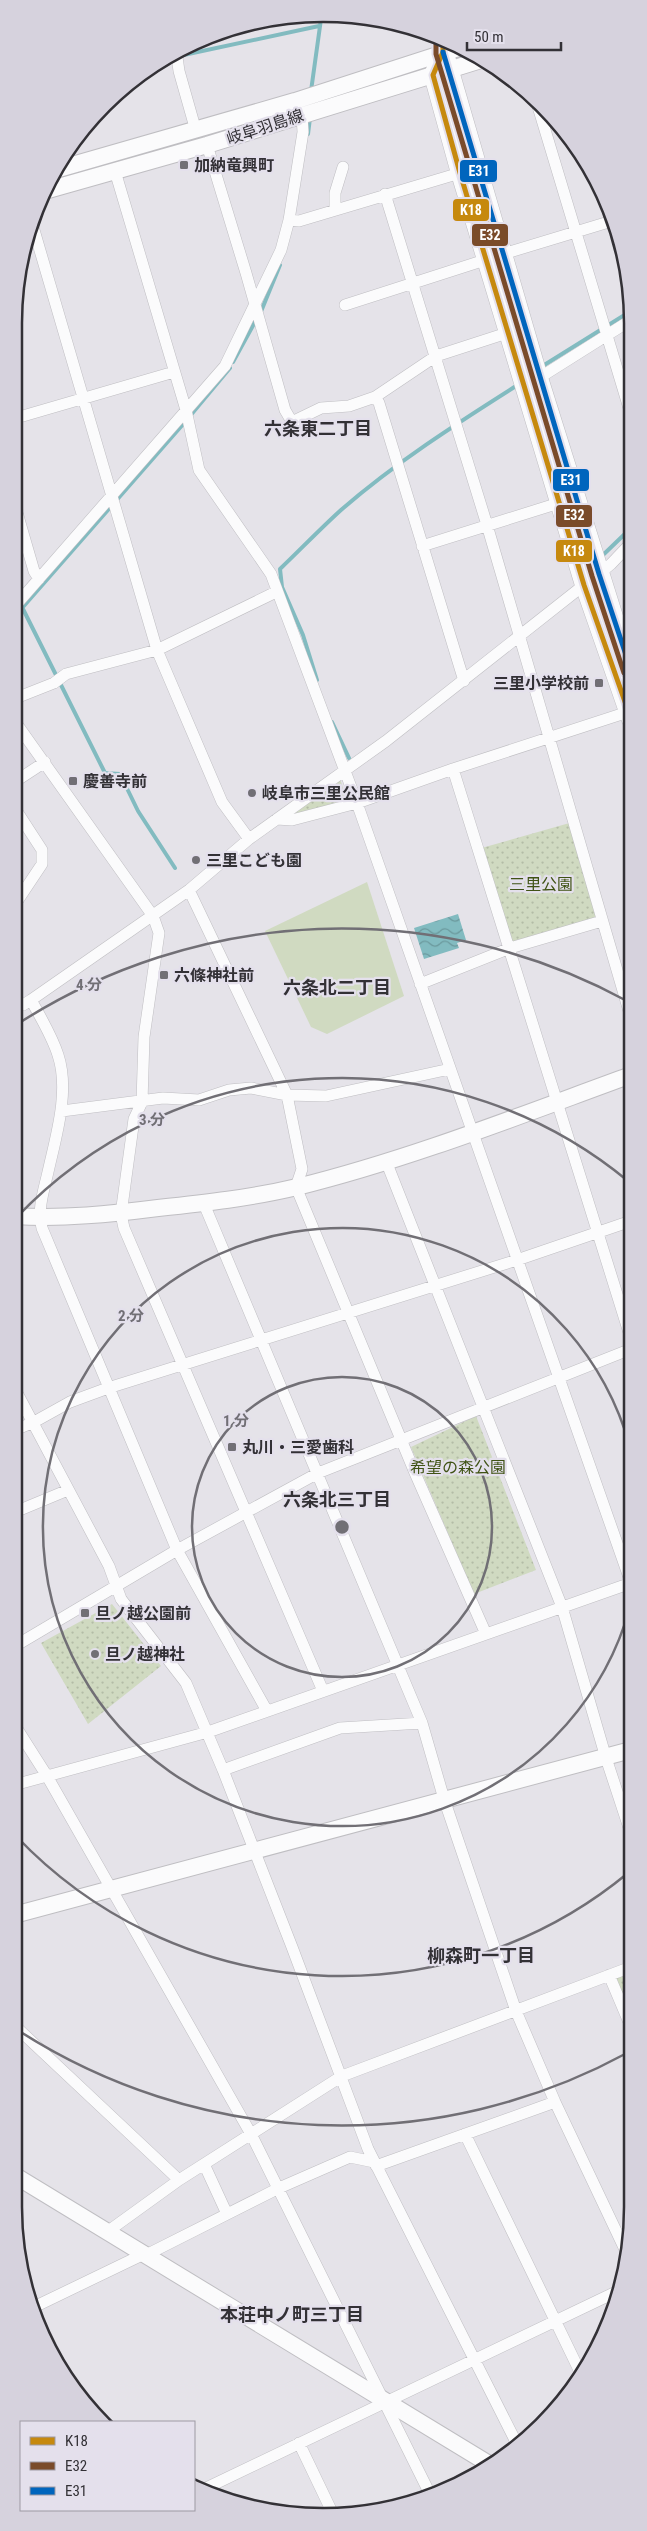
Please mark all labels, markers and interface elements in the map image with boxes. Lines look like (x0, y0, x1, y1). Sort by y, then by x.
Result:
scale bar (467, 20, 561, 52)
text: 50 m (474, 28, 504, 46)
street label: 岐阜羽島線 (224, 106, 306, 148)
place label: 加納竜興町 (194, 156, 274, 175)
marker: 加納竜興町 (178, 159, 190, 171)
line badge: E31 (459, 159, 498, 183)
text: E31 (468, 163, 490, 179)
line badge: K18 (452, 198, 490, 222)
text: K18 (460, 202, 482, 218)
line badge: E32 (471, 223, 509, 247)
text: E32 (479, 227, 501, 243)
district label: 六条東二丁目 (264, 418, 372, 439)
line badge: E31 (552, 468, 590, 492)
text: E31 (560, 472, 582, 488)
line badge: E32 (555, 504, 593, 528)
text: E32 (563, 507, 585, 523)
line badge: K18 (555, 539, 593, 563)
text: K18 (563, 543, 585, 559)
place label: 三里小学校前 (493, 674, 589, 693)
marker: 三里小学校前 (593, 677, 605, 689)
place label: 慶善寺前 (83, 772, 147, 791)
marker: 慶善寺前 (67, 775, 79, 787)
place label: 岐阜市三里公民館 (262, 784, 390, 803)
marker: 岐阜市三里公民館 (246, 787, 258, 799)
place label: 三里こども園 (206, 851, 302, 870)
marker: 三里こども園 (190, 854, 202, 866)
park label: 三里公園 (509, 875, 573, 894)
place label: 六條神社前 (174, 966, 254, 985)
marker: 六條神社前 (158, 969, 170, 981)
text: 4 分 (76, 976, 102, 994)
district label: 六条北二丁目 (283, 977, 391, 998)
text: 3 分 (139, 1111, 165, 1129)
text: 2 分 (118, 1307, 144, 1325)
text: 1 分 (223, 1412, 249, 1430)
place label: 丸川・三愛歯科 (242, 1438, 354, 1457)
marker: 丸川・三愛歯科 (226, 1441, 238, 1453)
park label: 希望の森公園 (410, 1458, 506, 1477)
district label: 六条北三丁目 (283, 1489, 391, 1510)
centre of rings (333, 1518, 351, 1536)
place label: 旦ノ越公園前 (95, 1604, 191, 1623)
marker: 旦ノ越公園前 (79, 1607, 91, 1619)
place label: 旦ノ越神社 (105, 1645, 185, 1664)
marker: 旦ノ越神社 (89, 1648, 101, 1660)
district label: 柳森町一丁目 (427, 1945, 535, 1966)
district label: 本荘中ノ町三丁目 (220, 2304, 364, 2325)
legend (20, 2421, 195, 2511)
text: K18 (65, 2432, 88, 2450)
text: E32 (65, 2457, 87, 2475)
text: E31 (65, 2482, 87, 2500)

